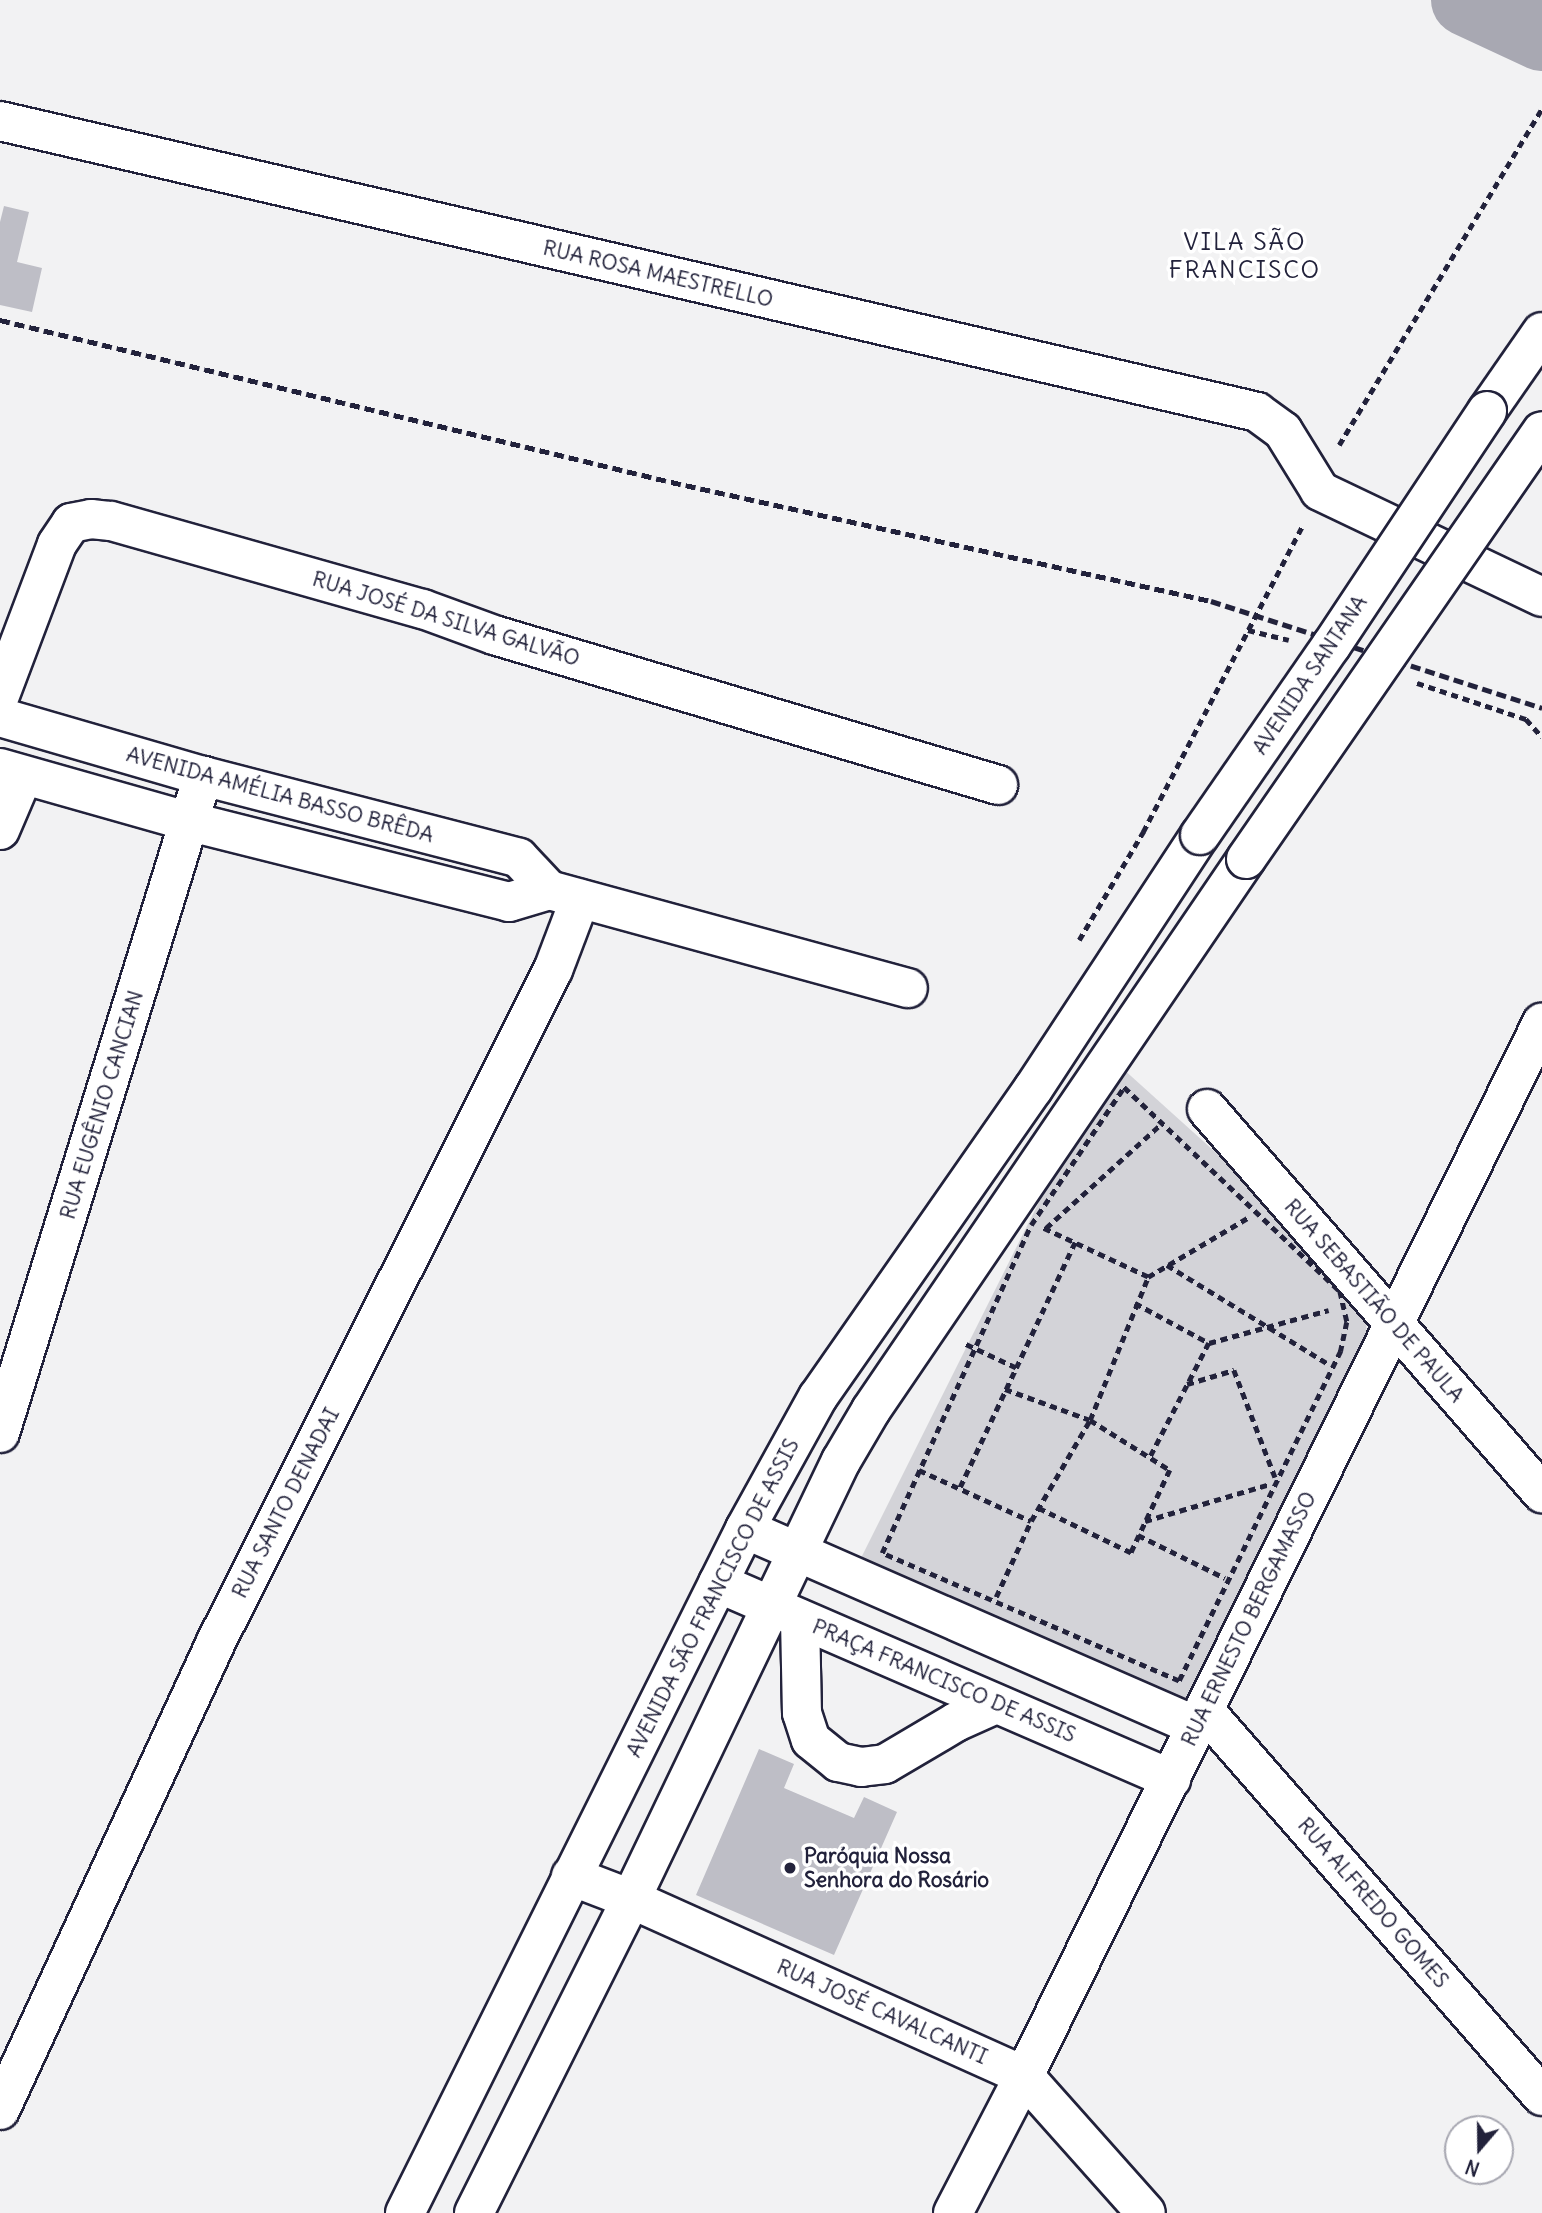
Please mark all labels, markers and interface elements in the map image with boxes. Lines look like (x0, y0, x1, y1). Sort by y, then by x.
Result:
district label: VILA SÃO FRANCISCO (1170, 228, 1320, 284)
street label: RUA ROSA MAESTRELLO (541, 235, 775, 313)
street label: RUA JOSÉ DA SILVA GALVÃO (309, 566, 583, 672)
street label: AVENIDA SANTANA (1247, 591, 1373, 759)
street label: AVENIDA AMÉLIA BASSO BRÊDA (124, 742, 436, 848)
street label: RUA EUGÊNIO CANCIAN (55, 988, 149, 1222)
street label: RUA SEBASTIÃO DE PAULA (1279, 1194, 1469, 1408)
street label: RUA SANTO DENADAI (227, 1404, 345, 1602)
street label: AVENIDA SÃO FRANCISCO DE ASSIS (621, 1434, 805, 1762)
street label: RUA ERNESTO BERGAMASSO (1176, 1488, 1322, 1750)
street label: PRAÇA FRANCISCO DE ASSIS (808, 1614, 1080, 1748)
street label: RUA ALFREDO GOMES (1292, 1813, 1454, 1993)
place label: Paróquia Nossa Senhora do Rosário (804, 1843, 989, 1893)
marker: Paróquia Nossa Senhora do Rosário (782, 1860, 798, 1876)
street label: RUA JOSÉ CAVALCANTI (773, 1954, 991, 2070)
north arrow (1444, 2115, 1514, 2185)
text: N (1462, 2154, 1483, 2181)

